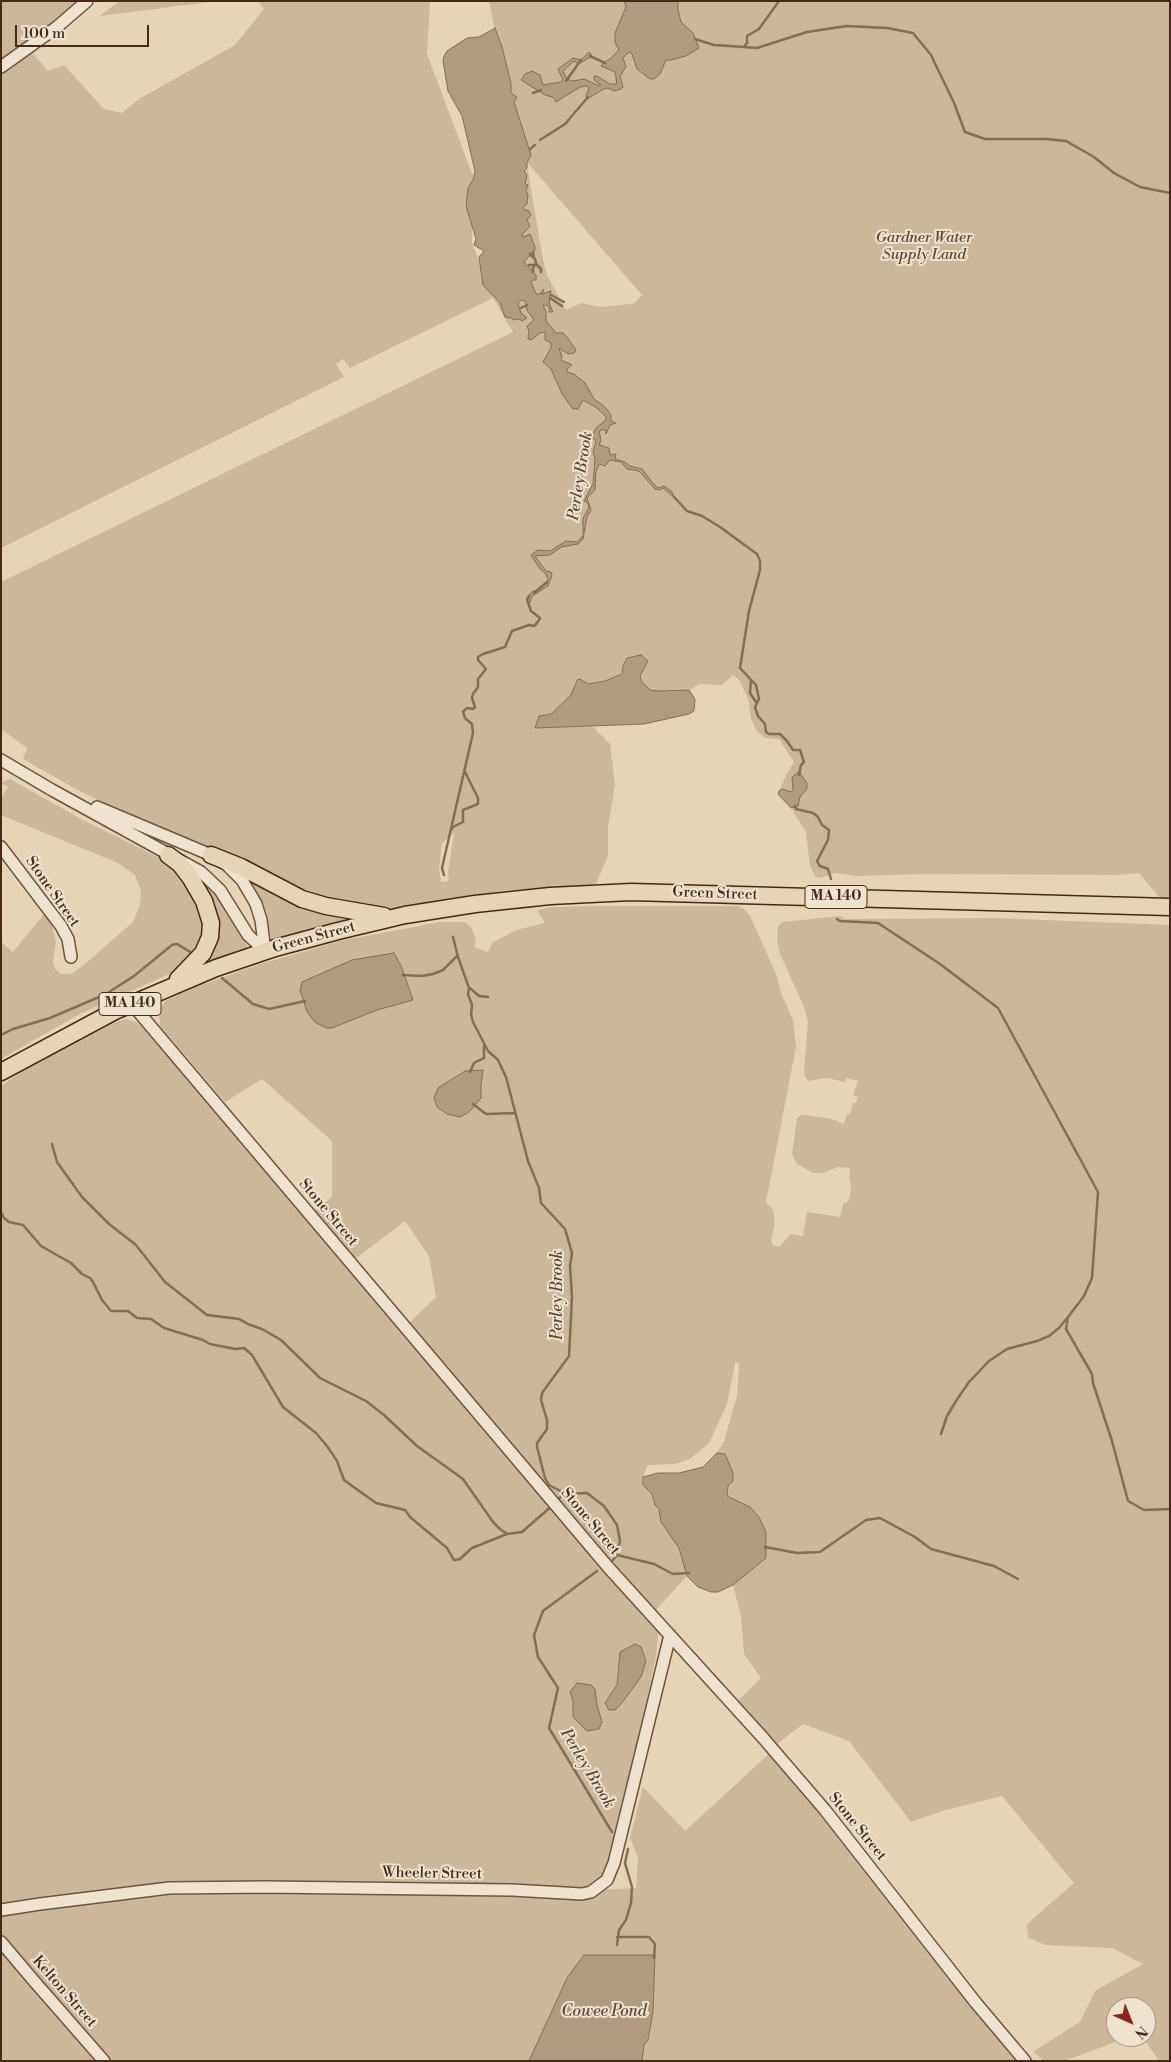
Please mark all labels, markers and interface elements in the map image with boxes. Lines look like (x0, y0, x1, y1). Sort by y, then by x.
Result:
scale bar (18, 15, 151, 47)
text: 100 m (23, 24, 65, 43)
park label: Gardner Water Supply Land (876, 229, 972, 264)
water label: Perley Brook (564, 430, 598, 522)
street label: Stone Street (21, 853, 83, 931)
street label: Green Street (672, 884, 758, 904)
road number: MA 140 (805, 886, 867, 909)
street label: Green Street (270, 918, 358, 958)
road number: MA 140 (99, 992, 161, 1016)
street label: Stone Street (295, 1176, 361, 1250)
water label: Perley Brook (548, 1250, 568, 1340)
street label: Stone Street (557, 1485, 623, 1559)
water label: Perley Brook (556, 1726, 618, 1812)
street label: Stone Street (824, 1789, 890, 1865)
street label: Wheeler Street (382, 1864, 482, 1884)
street label: Kelton Street (28, 1952, 100, 2032)
north arrow (1106, 1997, 1156, 2047)
water label: Cowee Pond (561, 2002, 647, 2022)
text: N (1130, 2022, 1151, 2042)

